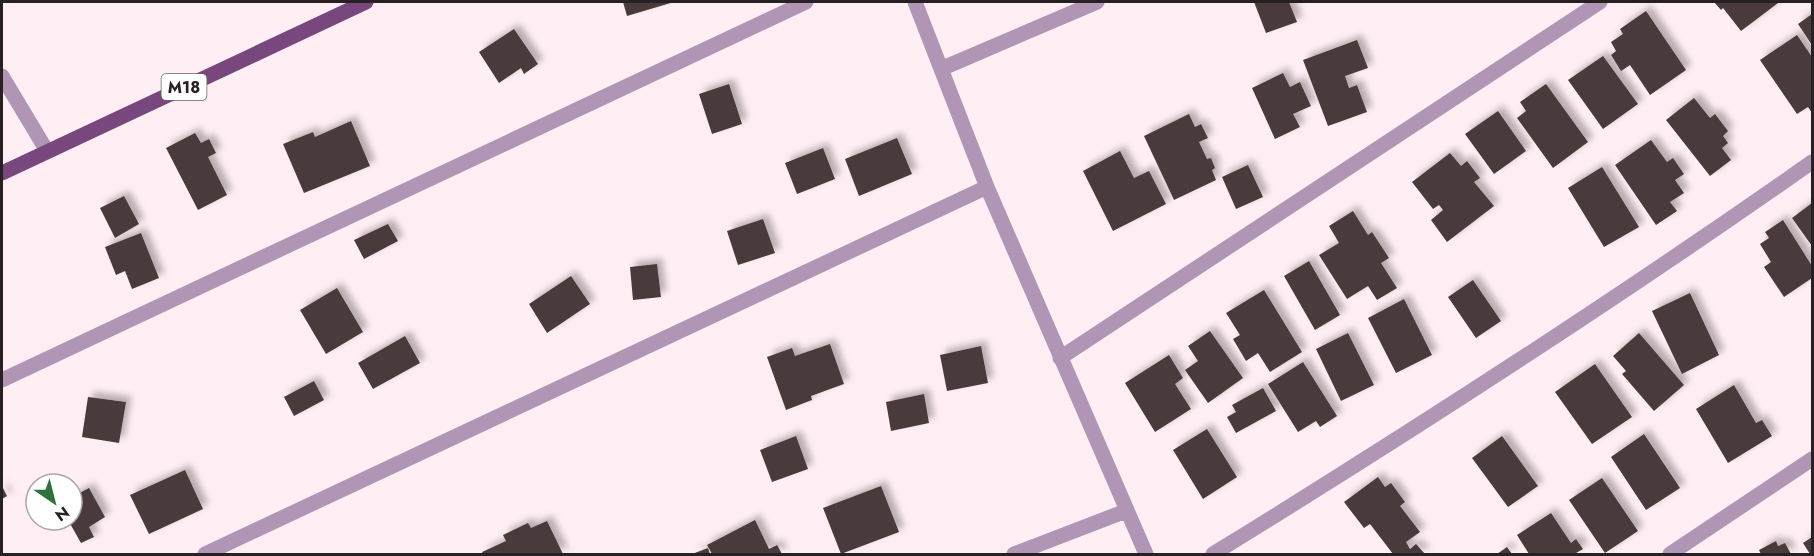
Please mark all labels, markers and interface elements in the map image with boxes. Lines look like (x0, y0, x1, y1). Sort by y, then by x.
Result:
road number: M18 (162, 74, 207, 100)
north arrow (24, 472, 84, 532)
text: N (51, 501, 74, 527)

